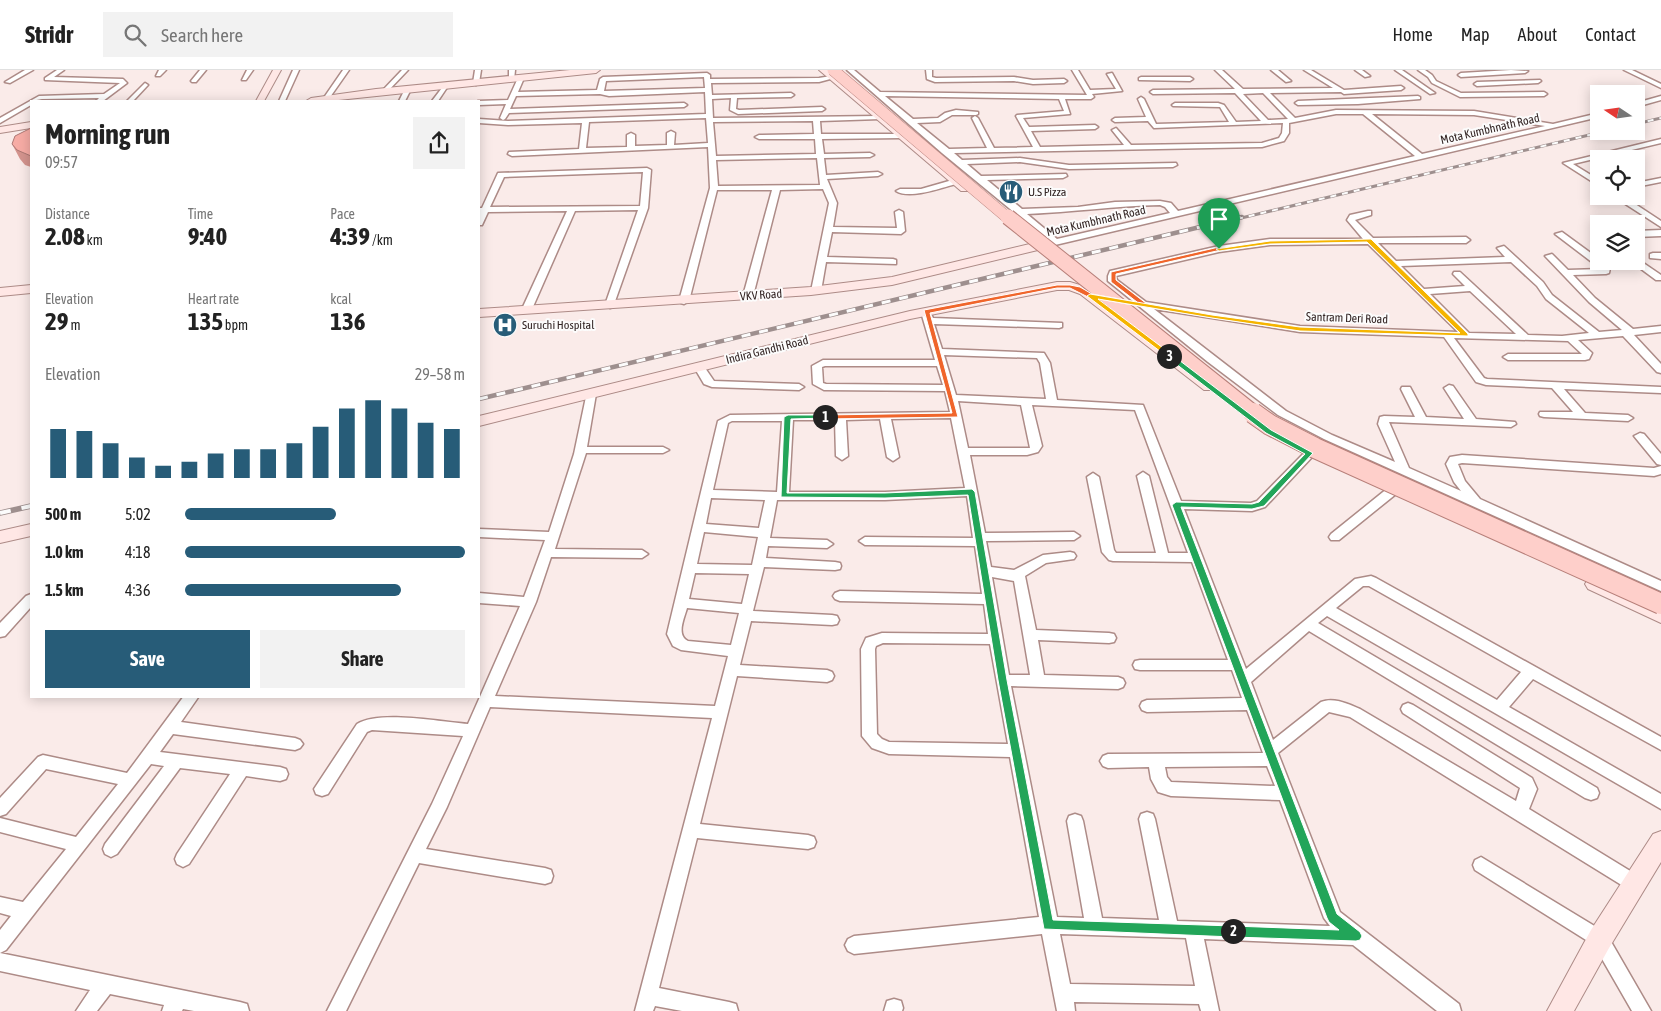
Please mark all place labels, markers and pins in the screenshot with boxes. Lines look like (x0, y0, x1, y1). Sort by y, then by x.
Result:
restaurant icon: U.S Pizza (998, 179, 1024, 205)
place label: U.S Pizza (1028, 185, 1066, 199)
pin (1198, 198, 1240, 249)
hospital icon: Suruchi Hospital (492, 312, 518, 338)
place label: Suruchi Hospital (522, 318, 595, 332)
pin: 3 (1156, 344, 1182, 368)
pin: 1 (812, 404, 838, 430)
pin: 2 (1220, 918, 1246, 944)

